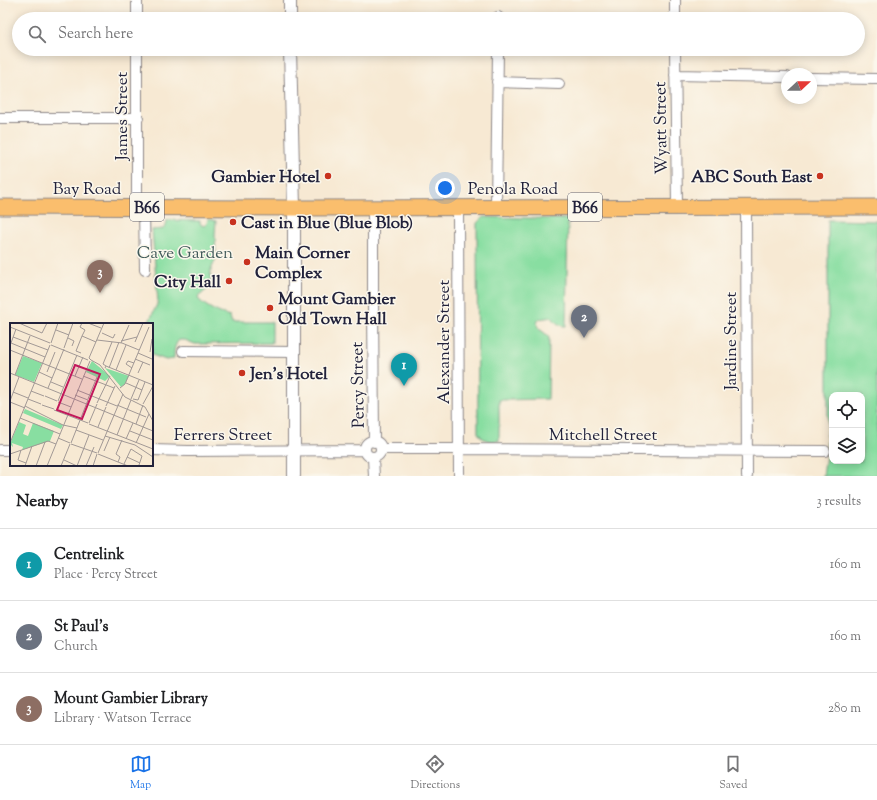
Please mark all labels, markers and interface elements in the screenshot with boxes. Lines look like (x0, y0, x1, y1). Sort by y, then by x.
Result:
search box (12, 12, 865, 56)
icon: search (26, 23, 48, 45)
text: Search here (58, 24, 133, 45)
north arrow (781, 68, 817, 104)
street label: James Street (111, 71, 135, 161)
street label: Wyatt Street (649, 81, 675, 175)
place label: Gambier Hotel (211, 166, 320, 190)
place label: ABC South East (691, 166, 812, 190)
marker: Gambier Hotel (323, 171, 333, 181)
marker: ABC South East (815, 171, 825, 181)
street label: Bay Road (53, 178, 122, 202)
your location (435, 178, 455, 198)
street label: Penola Road (468, 178, 559, 202)
road number: B66 (130, 193, 164, 221)
road number: B66 (568, 193, 602, 221)
place label: Cast in Blue (Blue Blob) (241, 212, 413, 236)
marker: Cast in Blue (Blue Blob) (228, 217, 238, 227)
park label: Cave Garden (137, 242, 233, 266)
place label: Main Corner Complex (255, 242, 351, 286)
marker: Main Corner Complex (242, 257, 252, 267)
pin: 3 (87, 260, 113, 293)
place label: City Hall (154, 271, 221, 295)
marker: City Hall (224, 276, 234, 286)
street label: Alexander Street (433, 280, 457, 404)
place label: Mount Gambier Old Town Hall (278, 288, 396, 332)
street label: Jardine Street (720, 291, 744, 391)
marker: Mount Gambier Old Town Hall (265, 303, 275, 313)
pin: 2 (571, 305, 597, 338)
inset map (10, 323, 153, 466)
street label: Percy Street (346, 341, 372, 428)
pin: 1 (391, 353, 417, 386)
place label: Jen's Hotel (248, 363, 328, 387)
marker: Jen's Hotel (237, 368, 247, 378)
map controls (829, 392, 865, 464)
button: locate (829, 392, 865, 428)
street label: Ferrers Street (174, 424, 272, 448)
street label: Mitchell Street (549, 424, 657, 448)
button: layers (829, 428, 865, 464)
text: Nearby (16, 490, 68, 514)
text: 3 results (816, 493, 861, 511)
text: Centrelink (54, 545, 125, 566)
text: 1 (27, 556, 31, 574)
text: 160 m (830, 556, 861, 574)
text: Place · Percy Street (54, 566, 158, 584)
text: St Paul's (54, 617, 108, 638)
text: 2 (26, 628, 32, 646)
text: 160 m (830, 628, 861, 646)
text: Church (54, 638, 98, 656)
text: Mount Gambier Library (54, 689, 208, 710)
text: 3 (26, 700, 32, 718)
text: 280 m (828, 700, 861, 718)
text: Library · Watson Terrace (54, 710, 192, 728)
tab: Map (130, 753, 152, 793)
tab: Directions (411, 753, 460, 793)
tab: Saved (719, 753, 747, 793)

